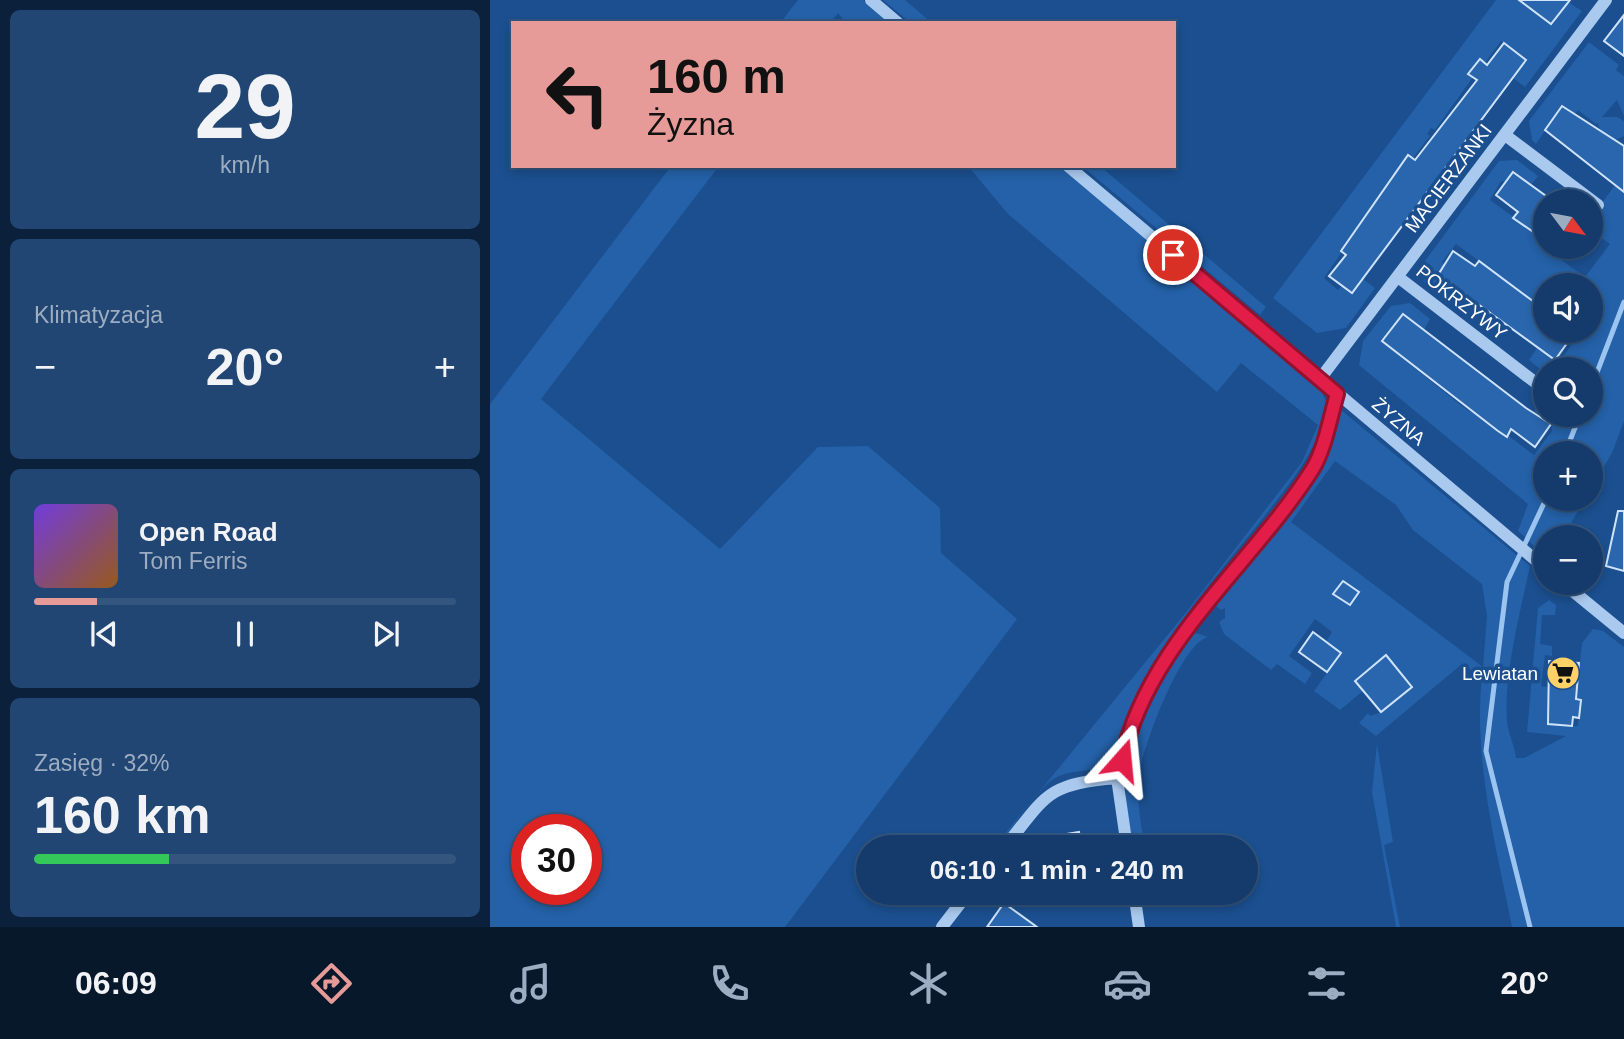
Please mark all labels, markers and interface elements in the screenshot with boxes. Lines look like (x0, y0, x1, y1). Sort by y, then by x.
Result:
icon: left (532, 49, 623, 140)
text: 160 m (647, 49, 786, 103)
text: 29 (194, 56, 296, 157)
text: Żyzna (647, 106, 734, 142)
street label: MACIERZANKI (1401, 120, 1496, 236)
text: km/h (220, 152, 270, 178)
north arrow (1533, 189, 1603, 259)
map controls (1533, 189, 1603, 595)
pin (1143, 225, 1203, 285)
icon: arrive (1154, 236, 1192, 274)
street label: POKRZYWY (1412, 261, 1511, 344)
button: sound (1533, 273, 1603, 343)
text: Klimatyzacja (34, 302, 163, 328)
text: 20° (206, 338, 284, 396)
text: − (34, 346, 56, 388)
text: + (434, 346, 456, 388)
button: search (1533, 357, 1603, 427)
street label: ŻYZNA (1368, 393, 1430, 450)
button: + (1533, 441, 1603, 511)
text: Open Road (139, 517, 278, 547)
button: − (1533, 525, 1603, 595)
text: Tom Ferris (139, 548, 248, 574)
icon: previous (85, 615, 123, 653)
icon: pause (226, 615, 264, 653)
icon: next (367, 615, 405, 653)
supermarket icon: Lewiatan (1544, 654, 1582, 692)
place label: Lewiatan (1462, 663, 1538, 684)
position arrow (1085, 723, 1159, 797)
text: Zasięg · 32% (34, 750, 170, 776)
text: 160 km (34, 786, 210, 844)
speed limit sign: 30 (511, 814, 602, 905)
text: 06:10 · 1 min · 240 m (930, 855, 1184, 885)
icon: directions (307, 959, 356, 1008)
icon: music (506, 959, 555, 1008)
icon: phone (705, 959, 754, 1008)
icon: climate (904, 959, 953, 1008)
icon: car (1103, 959, 1152, 1008)
icon: filters (1302, 959, 1351, 1008)
text: 06:09 (75, 965, 157, 1001)
text: 20° (1501, 965, 1549, 1001)

